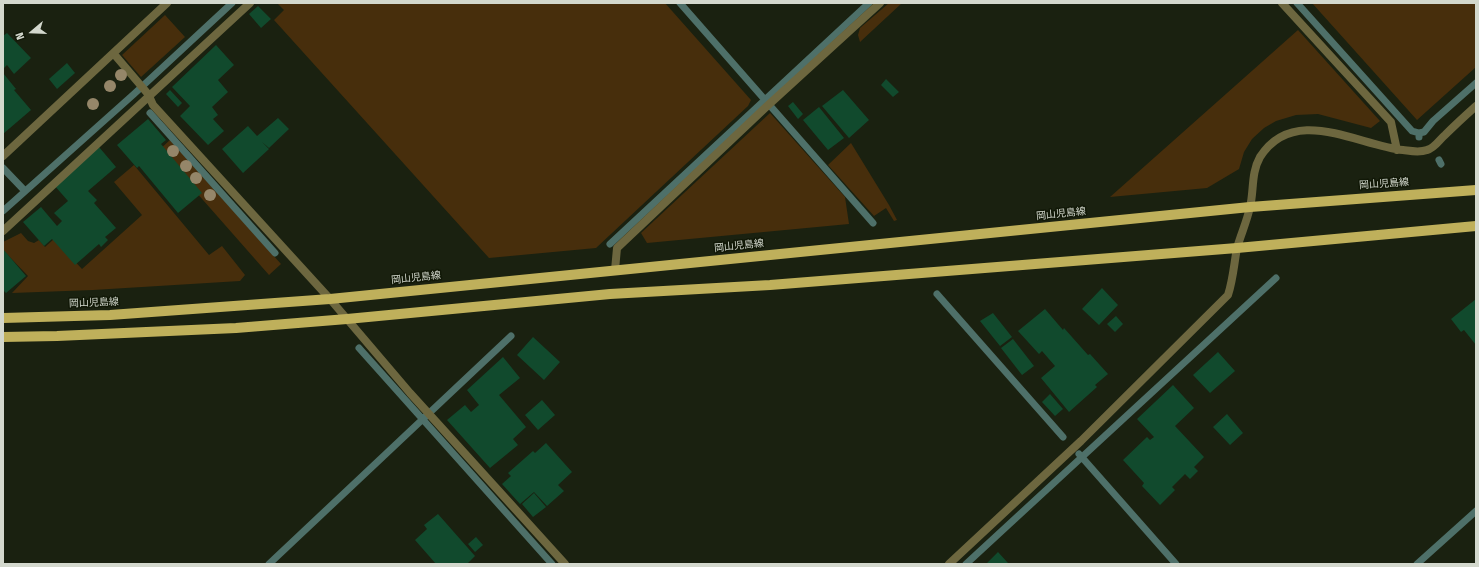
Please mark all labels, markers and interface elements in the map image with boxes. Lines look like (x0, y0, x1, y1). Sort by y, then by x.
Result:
north arrow (12, 12, 52, 52)
text: N (13, 31, 27, 41)
street label: 岡山児島線 (1359, 176, 1409, 192)
street label: 岡山児島線 (1036, 205, 1086, 223)
street label: 岡山児島線 (714, 237, 764, 255)
street label: 岡山児島線 (391, 269, 441, 287)
street label: 岡山児島線 (69, 296, 119, 310)

